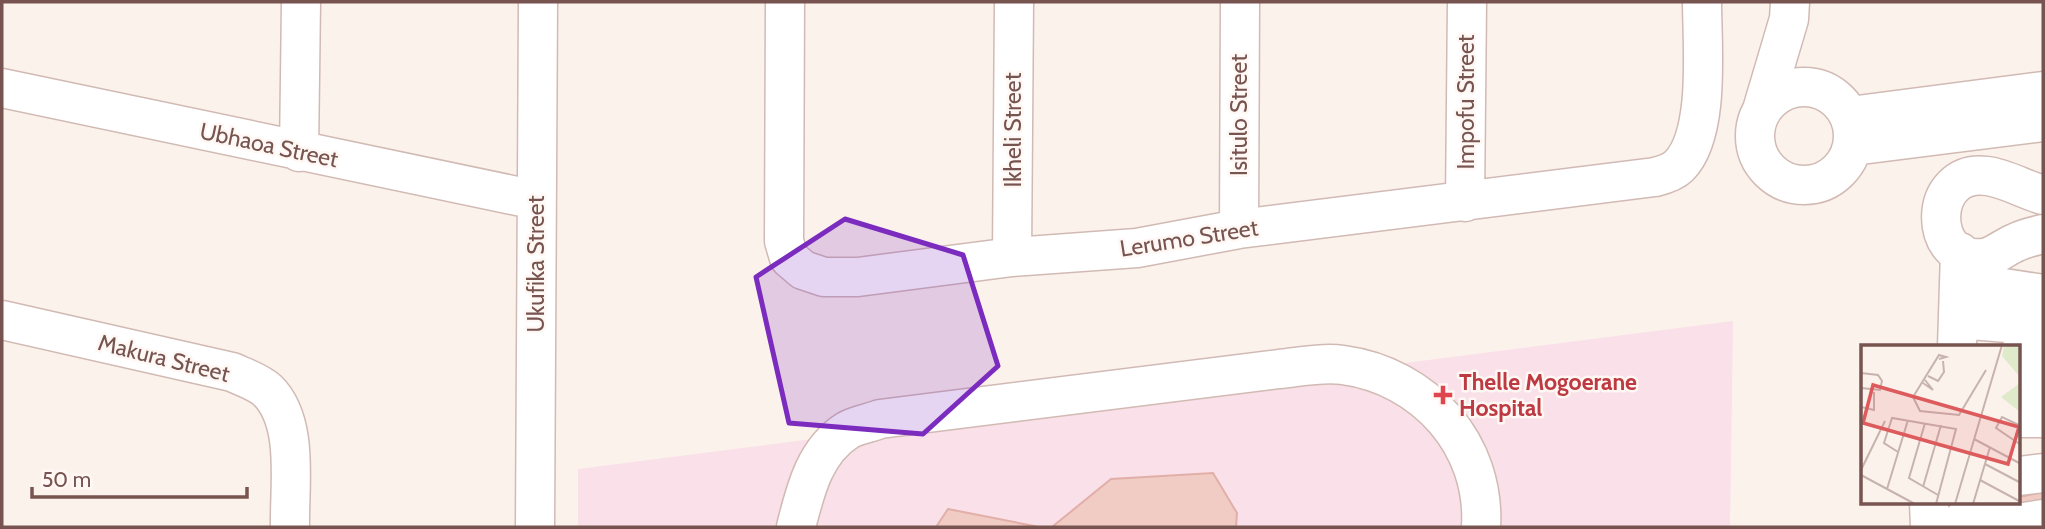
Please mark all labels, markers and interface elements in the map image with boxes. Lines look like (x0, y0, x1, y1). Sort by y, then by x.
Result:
street label: Impofu Street (1452, 34, 1480, 170)
street label: Isitulo Street (1225, 54, 1253, 176)
street label: Ikheli Street (999, 72, 1027, 187)
street label: Ubhaoa Street (197, 117, 341, 173)
street label: Ukufika Street (522, 195, 550, 332)
street label: Lerumo Street (1118, 213, 1260, 263)
street label: Makura Street (95, 328, 233, 388)
inset map (1861, 345, 2021, 504)
place label: Thelle Mogoerane Hospital (1459, 368, 1637, 422)
marker: Thelle Mogoerane Hospital (1433, 385, 1453, 405)
scale bar (32, 456, 247, 500)
text: 50 m (42, 467, 91, 492)

